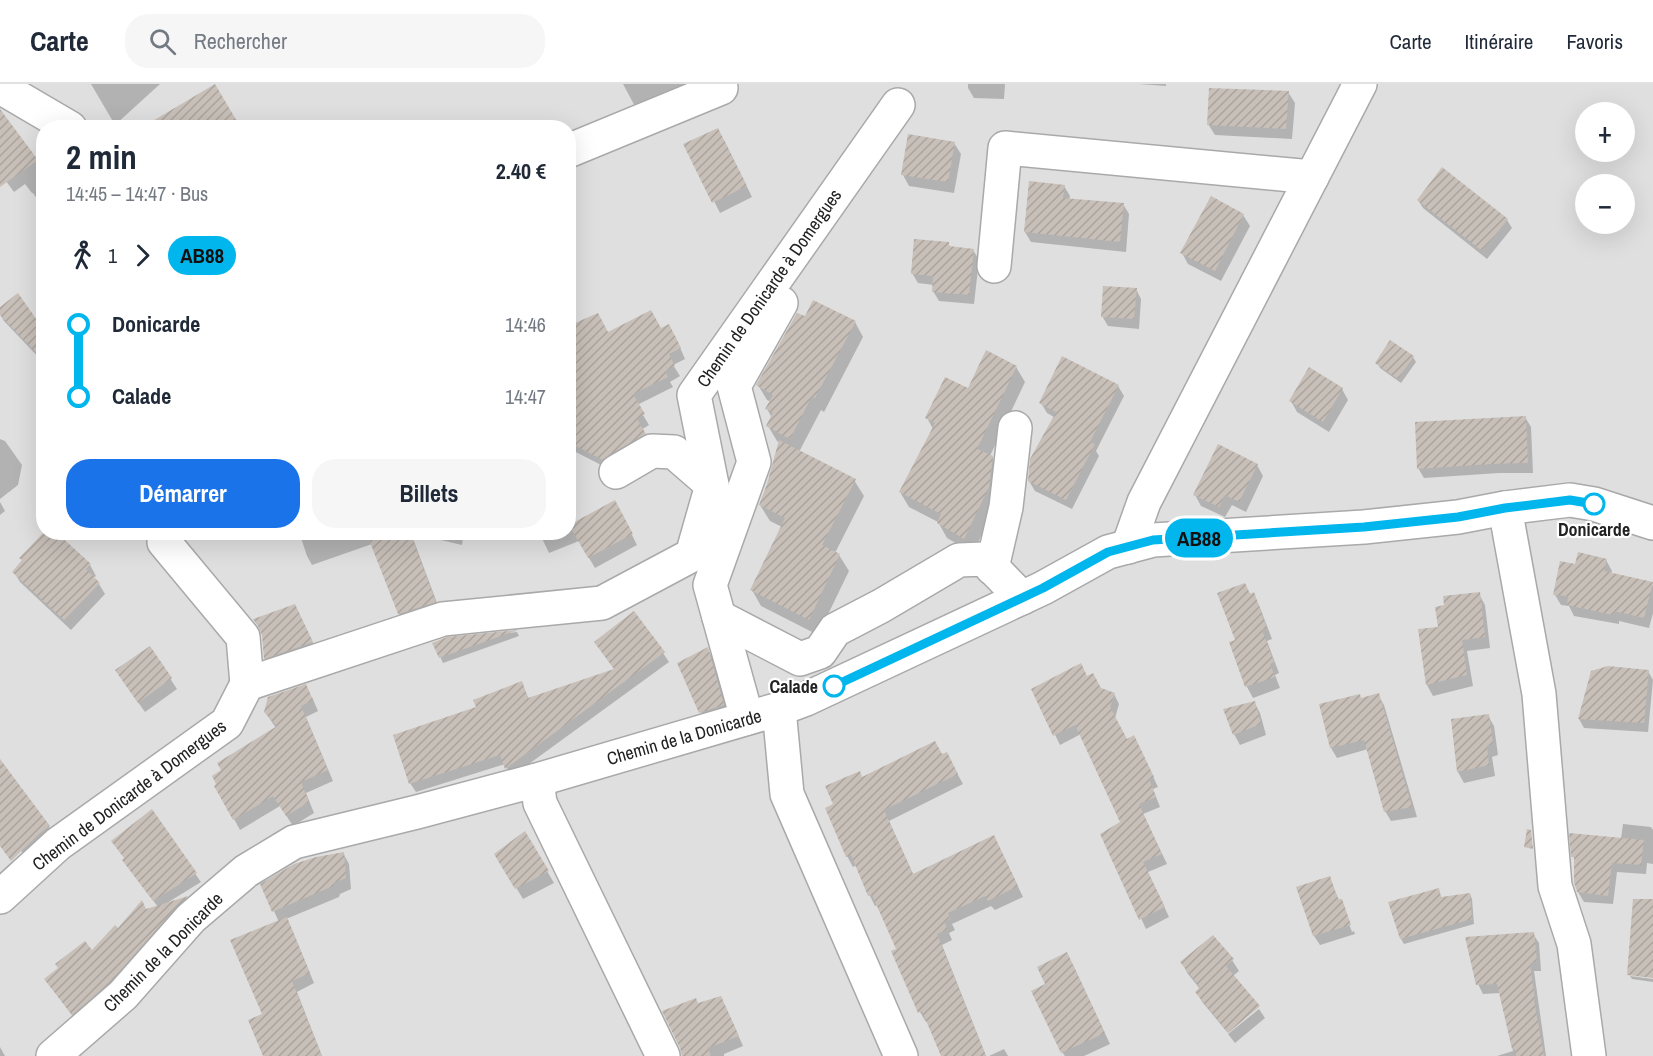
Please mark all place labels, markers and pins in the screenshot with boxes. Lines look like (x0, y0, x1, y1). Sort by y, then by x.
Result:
marker: Donicarde (1583, 493, 1605, 515)
place label: Donicarde (1558, 517, 1630, 542)
place label: Calade (770, 674, 818, 699)
marker: Calade (823, 675, 845, 697)

